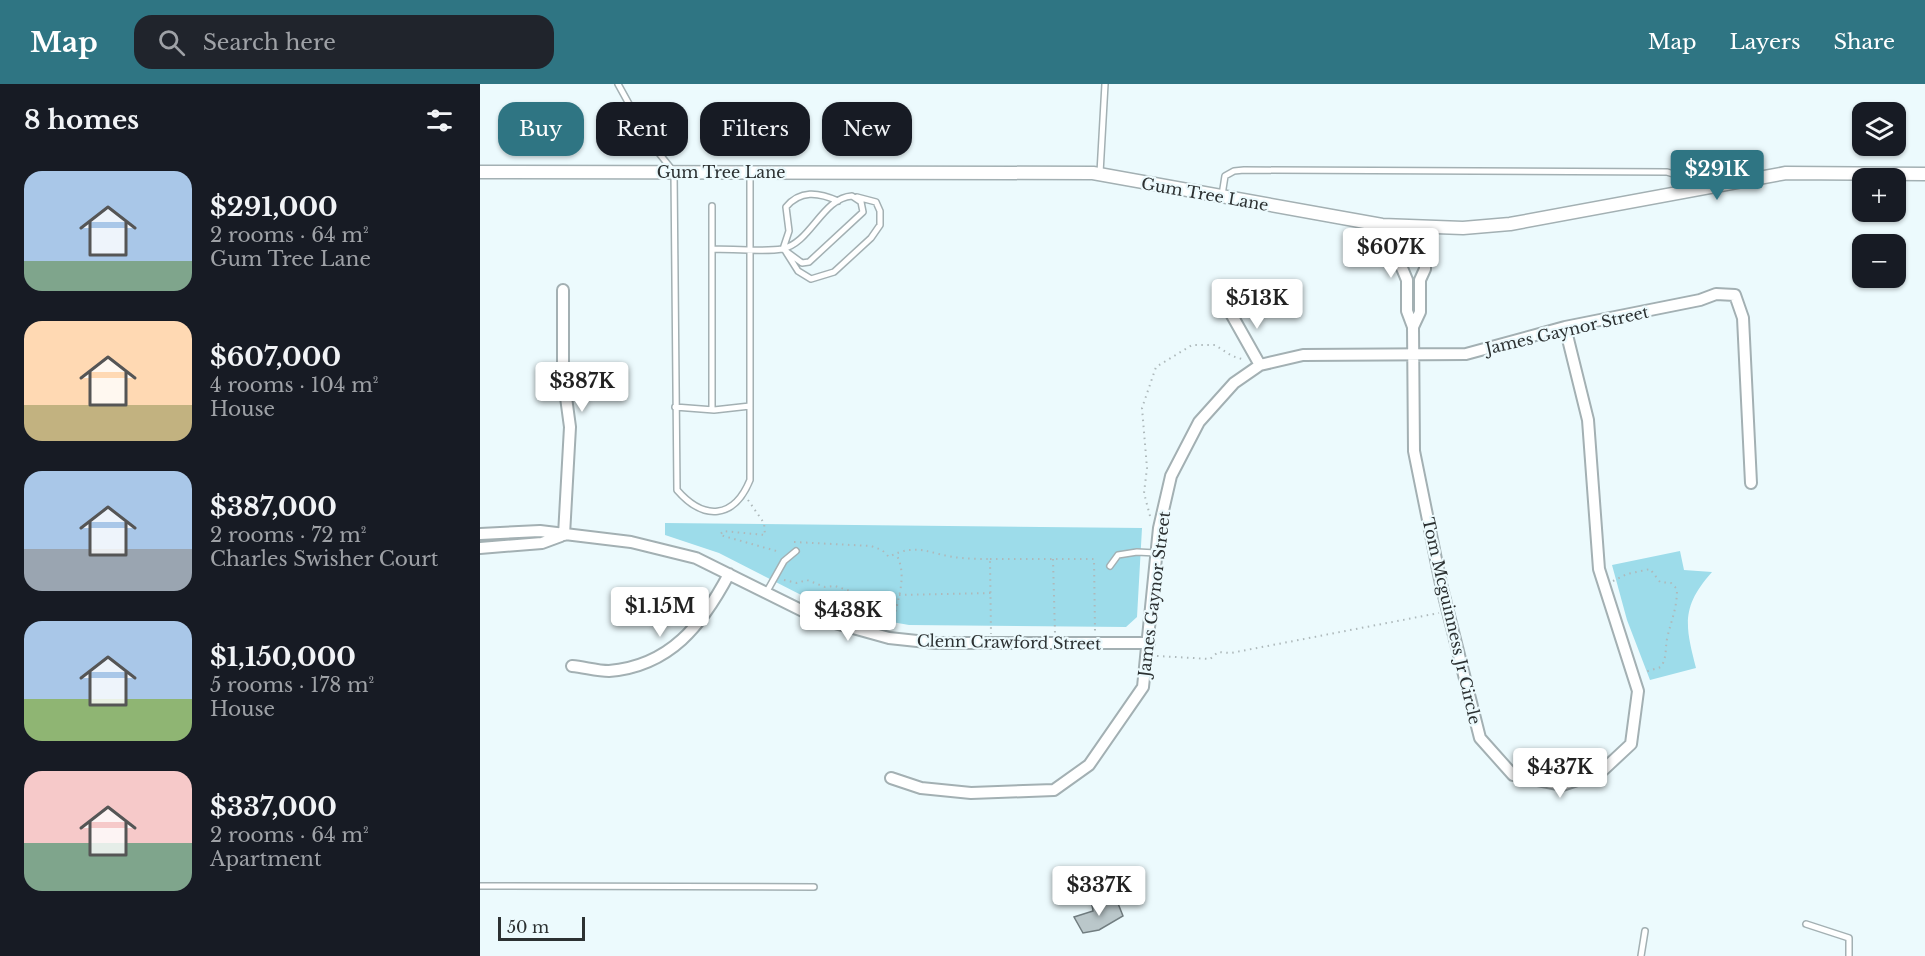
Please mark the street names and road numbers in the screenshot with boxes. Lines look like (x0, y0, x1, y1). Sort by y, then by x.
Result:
street label: Gum Tree Lane (657, 162, 785, 182)
street label: Gum Tree Lane (1140, 173, 1270, 215)
street label: James Gaynor Street (1481, 301, 1651, 359)
street label: James Gaynor Street (1134, 510, 1174, 680)
street label: Tom Mcguinness Jr Circle (1418, 516, 1486, 726)
street label: Clenn Crawford Street (917, 630, 1101, 654)

